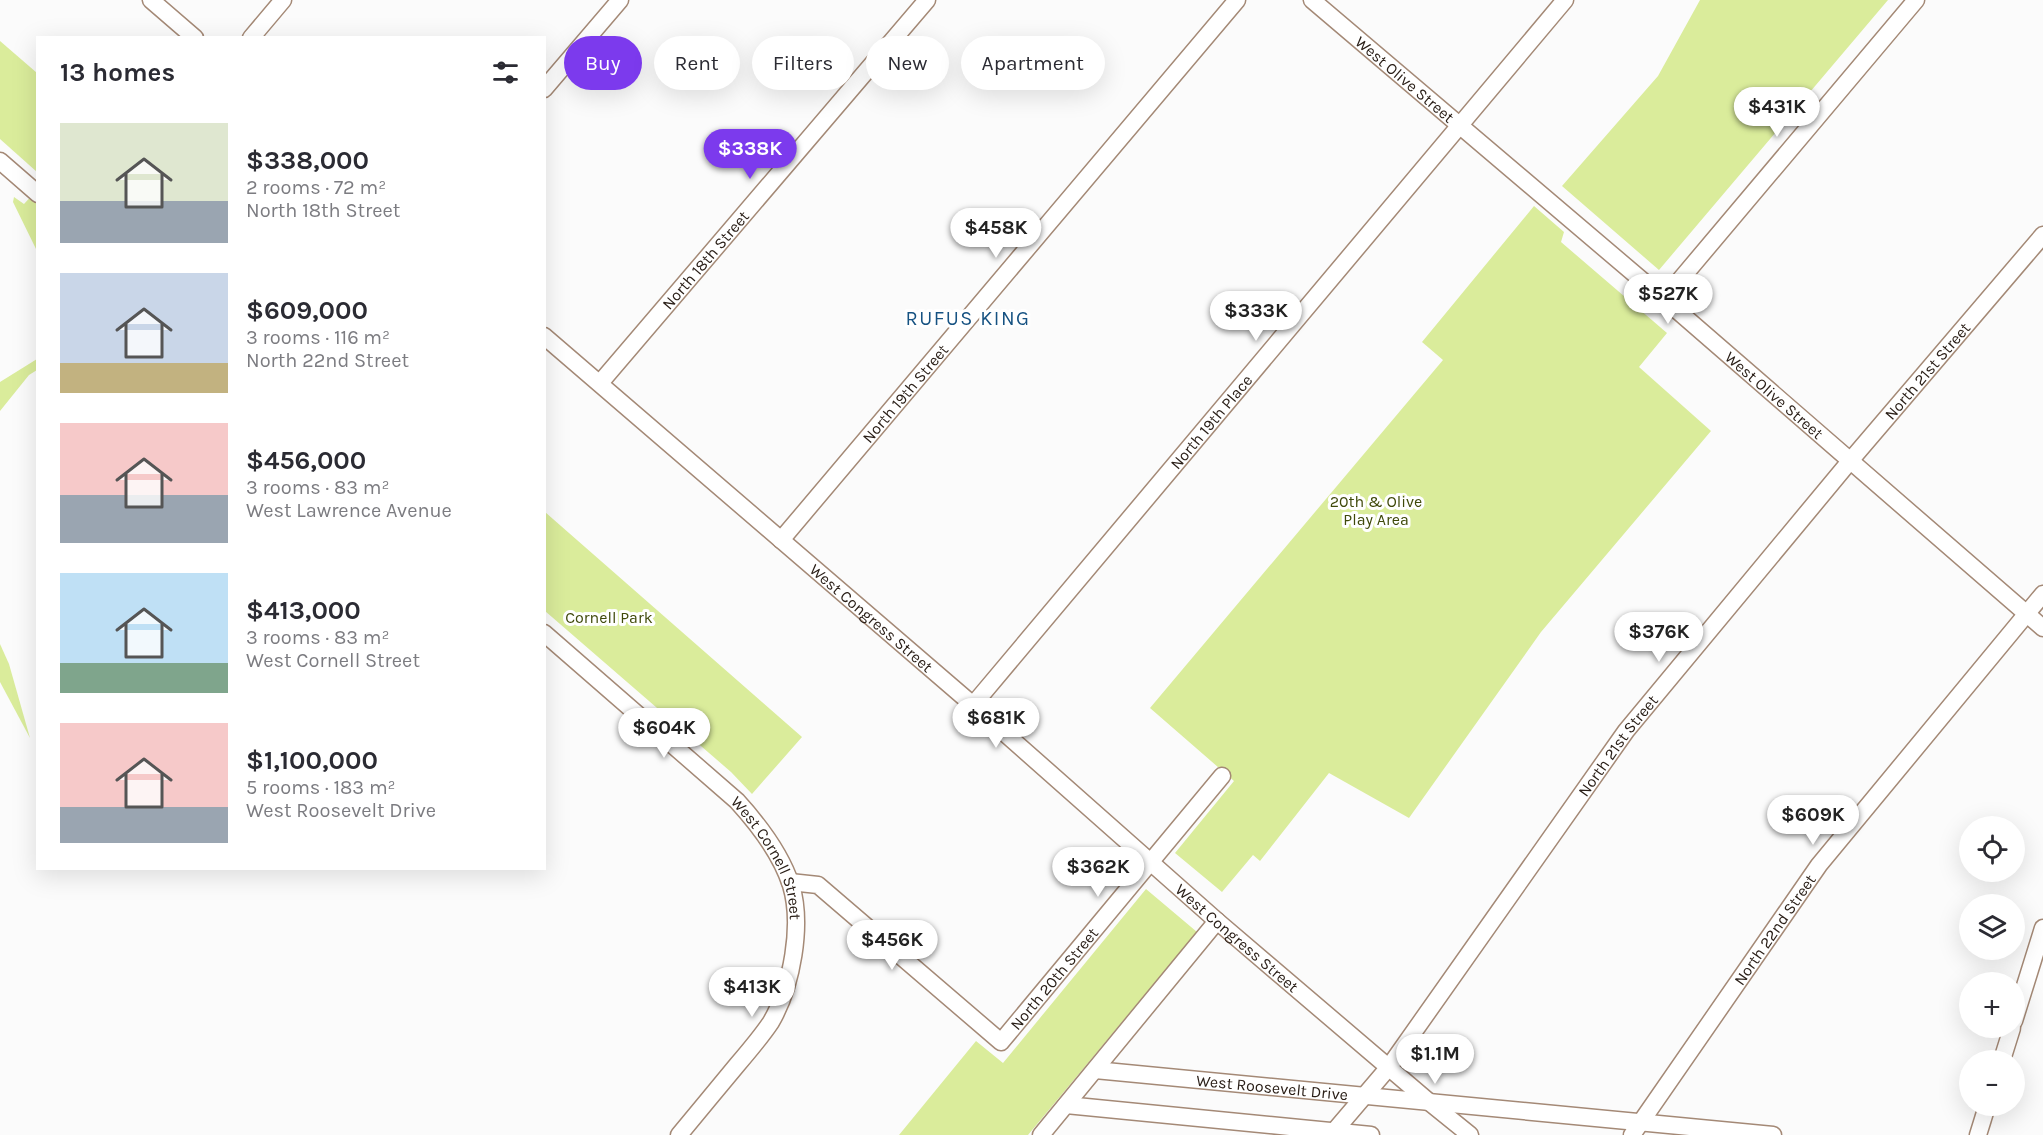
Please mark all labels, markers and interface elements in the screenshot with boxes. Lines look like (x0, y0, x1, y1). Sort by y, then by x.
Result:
street label: West Olive Street (1352, 32, 1458, 126)
chip: Buy (564, 36, 642, 90)
chip: Rent (654, 36, 740, 90)
chip: Filters (752, 36, 854, 90)
chip: New (866, 36, 949, 90)
chip: Apartment (961, 36, 1105, 90)
icon: filters (489, 56, 522, 89)
text: 13 homes (60, 57, 175, 88)
pin: $431K (1735, 87, 1819, 138)
text: $431K (1748, 95, 1806, 118)
pin: $338K (708, 129, 792, 180)
text: $338K (718, 137, 782, 160)
text: $338,000 (246, 145, 369, 176)
icon: home (108, 147, 180, 219)
text: 2 rooms · 72 m² (246, 176, 386, 199)
text: North 18th Street (246, 199, 400, 222)
street label: North 18th Street (658, 207, 753, 313)
pin: $458K (954, 208, 1038, 259)
text: $458K (964, 216, 1028, 239)
pin: $527K (1626, 274, 1710, 325)
text: $527K (1638, 282, 1698, 305)
pin: $333K (1214, 291, 1298, 342)
text: $609,000 (246, 295, 368, 326)
icon: home (108, 297, 180, 369)
text: $333K (1224, 299, 1288, 322)
district label: RUFUS KING (906, 307, 1031, 330)
street label: North 21st Street (1880, 318, 1974, 423)
text: 3 rooms · 116 m² (246, 326, 390, 349)
street label: North 19th Street (858, 340, 952, 446)
street label: West Olive Street (1721, 347, 1827, 443)
text: North 22nd Street (246, 349, 409, 372)
street label: North 19th Place (1166, 370, 1256, 473)
text: $456,000 (246, 445, 366, 476)
icon: home (108, 447, 180, 519)
text: 3 rooms · 83 m² (246, 476, 390, 499)
park label: 20th & Olive Play Area (1330, 492, 1422, 529)
text: West Lawrence Avenue (246, 499, 452, 522)
street label: West Congress Street (806, 560, 937, 676)
text: $413,000 (246, 595, 361, 626)
icon: home (108, 597, 180, 669)
park label: Cornell Park (565, 608, 653, 627)
pin: $376K (1617, 612, 1701, 663)
text: $376K (1628, 620, 1690, 643)
text: 3 rooms · 83 m² (246, 626, 390, 649)
text: West Cornell Street (246, 649, 420, 672)
street label: North 21st Street (1574, 691, 1662, 800)
pin: $681K (954, 698, 1038, 749)
text: $681K (966, 706, 1026, 729)
pin: $604K (622, 708, 706, 759)
text: $604K (632, 716, 696, 739)
text: $1,100,000 (246, 745, 378, 776)
icon: home (108, 747, 180, 819)
text: 5 rooms · 183 m² (246, 776, 396, 799)
street label: West Cornell Street (728, 792, 805, 920)
pin: $609K (1771, 795, 1855, 846)
text: West Roosevelt Drive (246, 799, 436, 822)
text: $609K (1781, 803, 1845, 826)
map controls (1959, 816, 2025, 1116)
button: locate (1959, 816, 2025, 882)
pin: $362K (1056, 847, 1140, 898)
text: $362K (1066, 855, 1130, 878)
street label: North 22nd Street (1729, 870, 1819, 989)
street label: West Congress Street (1172, 880, 1303, 996)
button: layers (1959, 894, 2025, 960)
pin: $456K (850, 920, 934, 971)
street label: North 20th Street (1006, 923, 1102, 1033)
text: $456K (861, 928, 923, 951)
pin: $413K (710, 967, 794, 1018)
button: + (1959, 972, 2025, 1038)
text: $413K (723, 975, 781, 998)
pin: $1.1M (1393, 1034, 1477, 1085)
text: $1.1M (1410, 1042, 1460, 1065)
button: − (1959, 1050, 2025, 1116)
street label: West Roosevelt Drive (1196, 1070, 1349, 1104)

